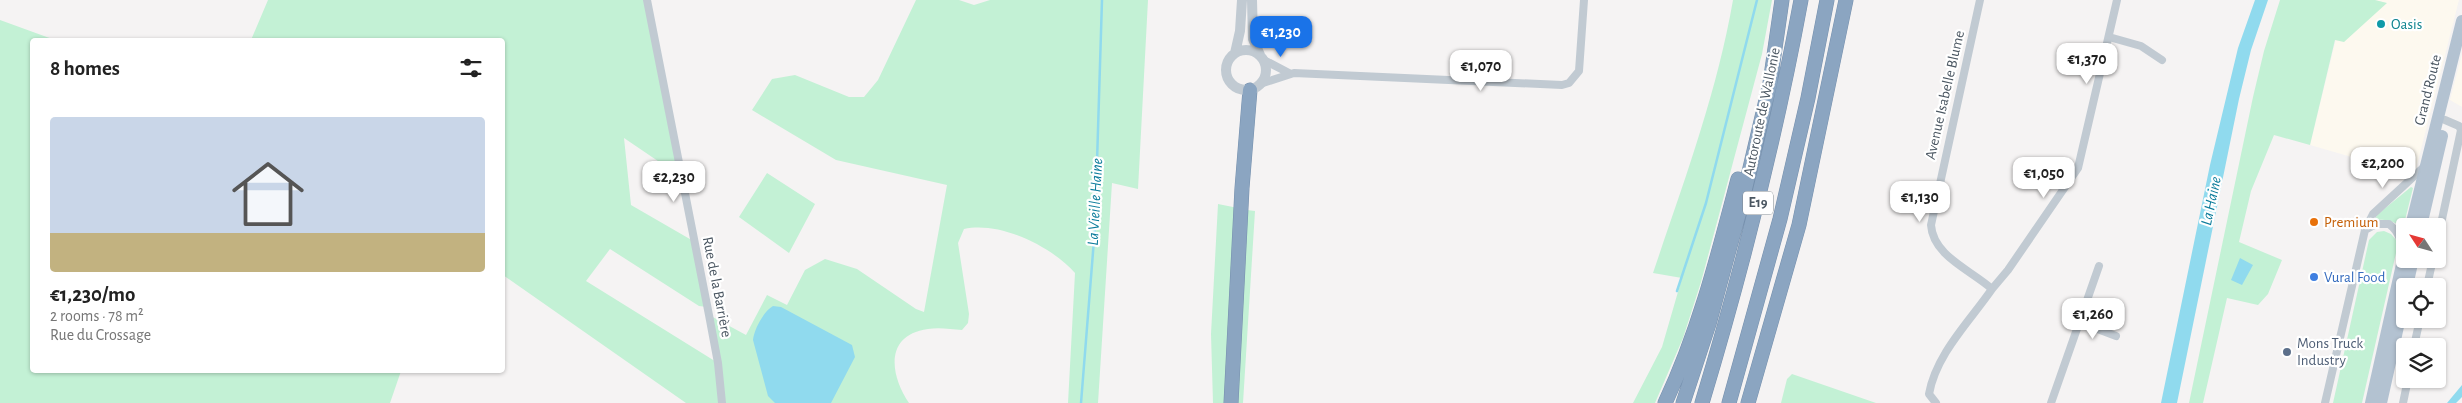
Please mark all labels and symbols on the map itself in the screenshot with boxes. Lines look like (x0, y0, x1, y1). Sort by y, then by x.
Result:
pin: €1,230 (1240, 15, 1322, 58)
place label: Oasis (2391, 17, 2422, 32)
marker: Oasis (2375, 18, 2387, 30)
street label: Avenue Isabelle Blume (1923, 29, 1967, 161)
pin: €1,370 (2046, 42, 2128, 85)
street label: Autoroute de Wallonie (1741, 46, 1783, 178)
pin: €1,070 (1440, 49, 1522, 92)
street label: Grand'Route (2412, 53, 2444, 127)
pin: €2,200 (2342, 146, 2424, 189)
pin: €1,050 (2003, 156, 2085, 199)
water label: La Vieille Haine (1085, 158, 1105, 246)
pin: €2,230 (633, 160, 715, 203)
water label: La Haine (2198, 175, 2224, 227)
pin: €1,130 (1879, 180, 1961, 223)
road number: E19 (1743, 192, 1773, 214)
place label: Premium (2324, 215, 2378, 230)
marker: Premium (2308, 216, 2320, 228)
north arrow (2396, 218, 2446, 268)
street label: Rue de la Barrière (700, 235, 734, 339)
place label: Vural Food (2324, 270, 2386, 285)
marker: Vural Food (2308, 271, 2320, 283)
pin: €1,260 (2052, 298, 2134, 340)
place label: Mons Truck Industry (2297, 336, 2363, 368)
marker: Mons Truck Industry (2281, 346, 2293, 358)

